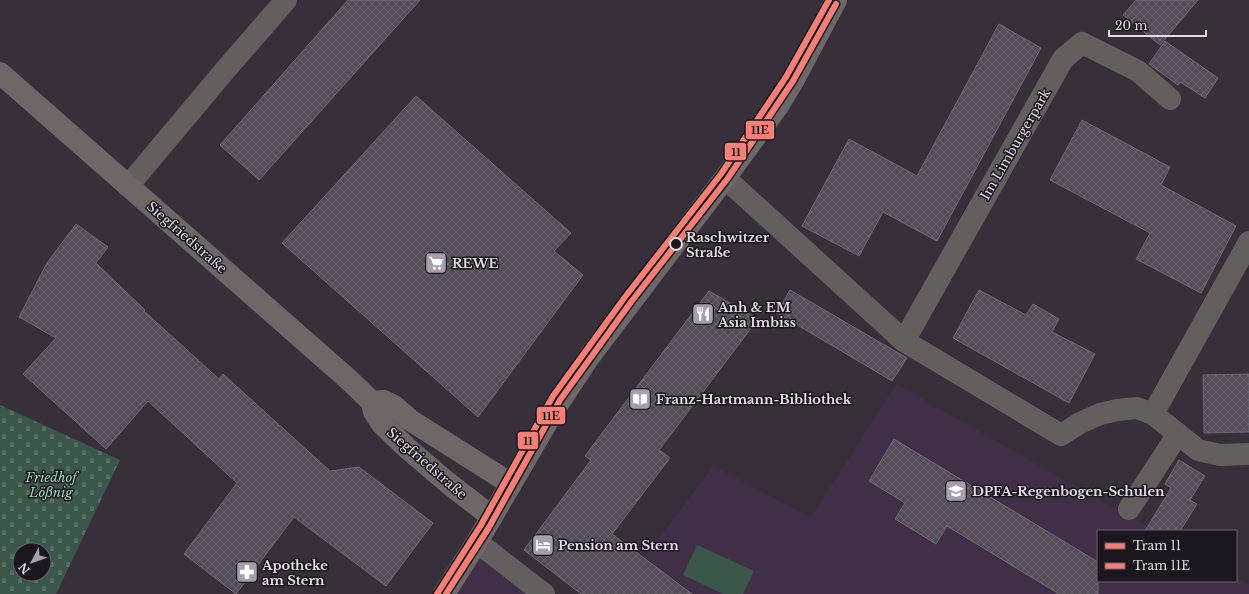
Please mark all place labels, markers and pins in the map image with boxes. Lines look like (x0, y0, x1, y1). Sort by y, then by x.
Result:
place label: Raschwitzer Straße (686, 229, 770, 261)
marker: Raschwitzer Straße (669, 237, 683, 251)
supermarket icon: REWE (423, 250, 449, 276)
place label: REWE (452, 255, 498, 272)
place label: Anh & EM Asia Imbiss (717, 299, 796, 331)
restaurant icon: Anh & EM Asia Imbiss (690, 301, 716, 327)
library icon: Franz-Hartmann-Bibliothek (627, 386, 653, 412)
place label: Franz-Hartmann-Bibliothek (656, 391, 852, 408)
school or university icon: DPFA-Regenbogen-Schulen (943, 478, 969, 504)
place label: DPFA-Regenbogen-Schulen (972, 483, 1165, 500)
hotel icon: Pension am Stern (530, 532, 556, 558)
place label: Pension am Stern (558, 537, 679, 554)
place label: Apotheke am Stern (261, 557, 328, 589)
pharmacy icon: Apotheke am Stern (234, 559, 260, 585)

